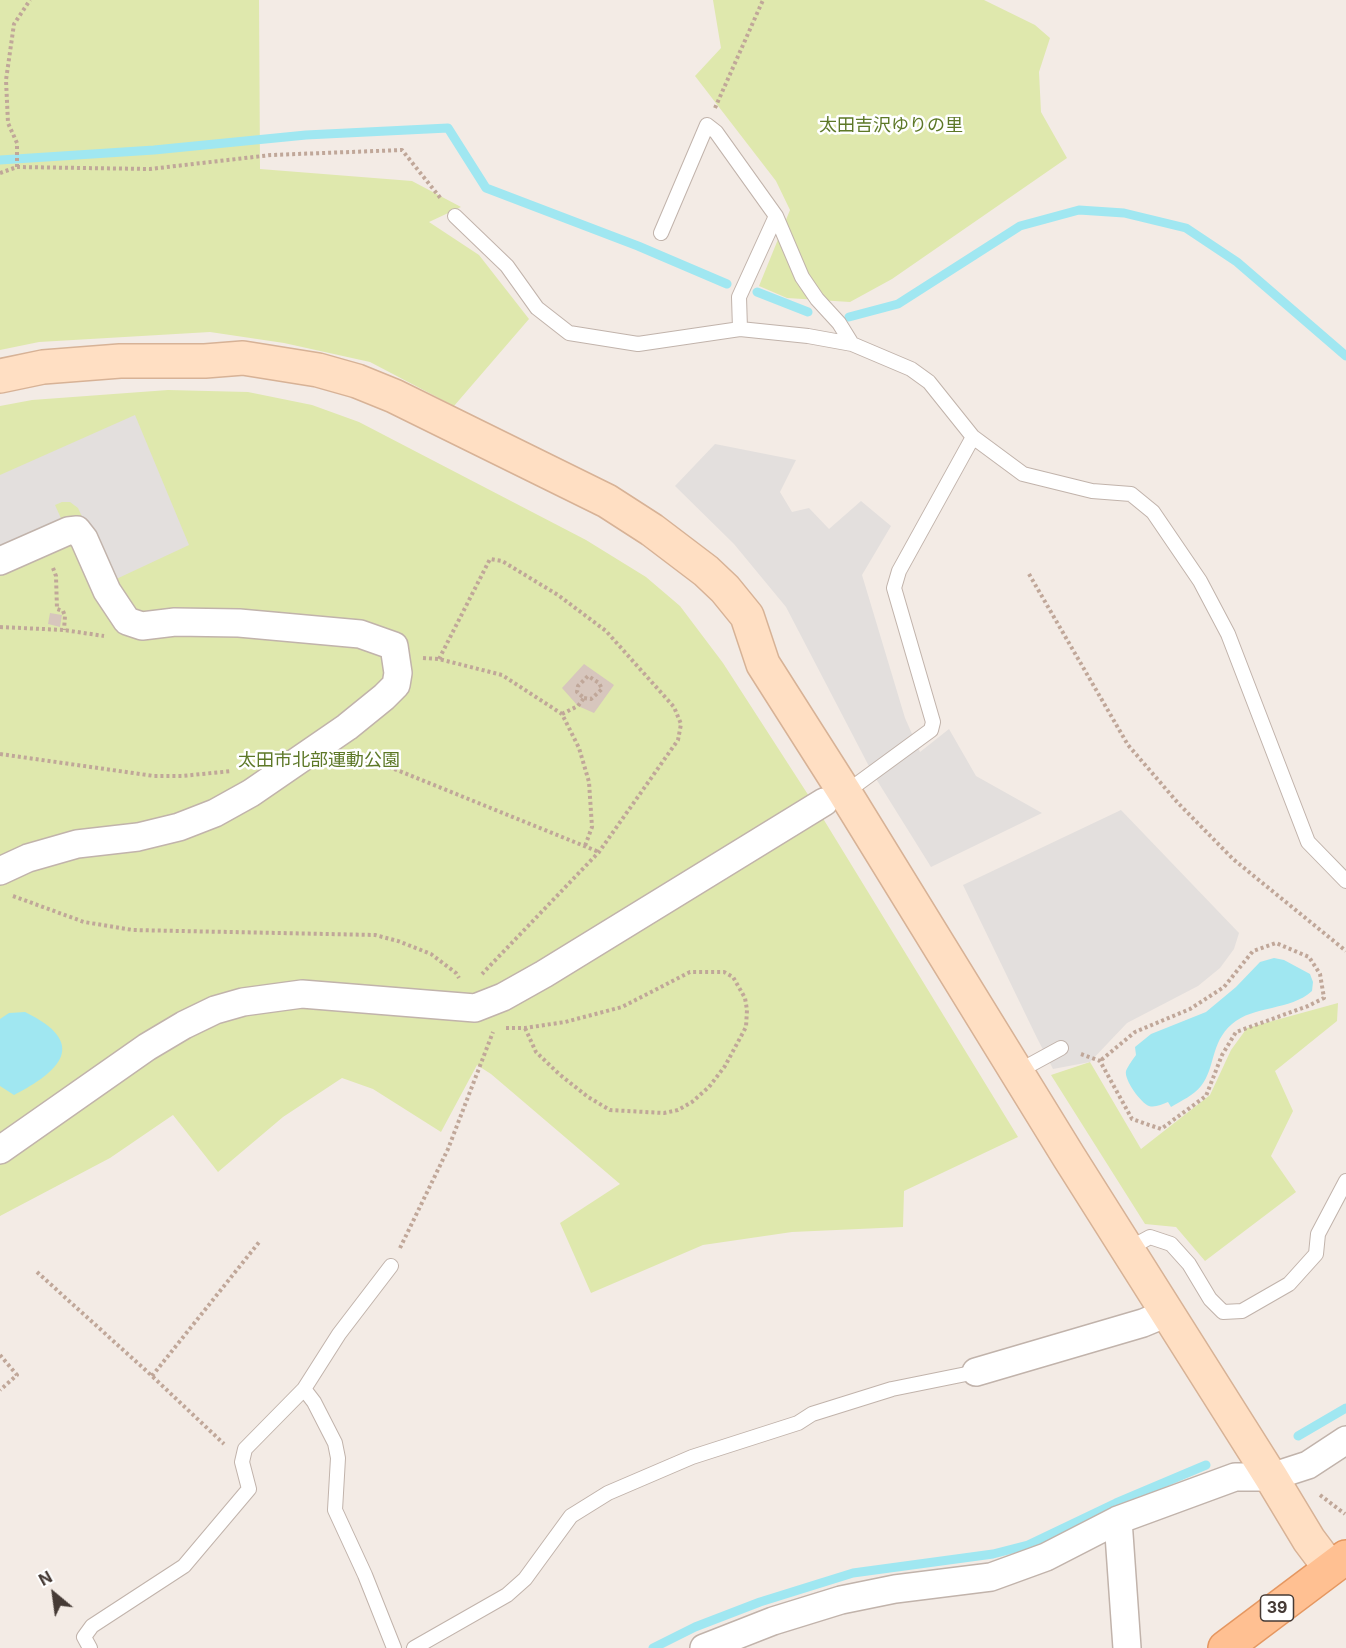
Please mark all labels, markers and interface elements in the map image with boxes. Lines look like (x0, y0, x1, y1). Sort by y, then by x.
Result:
park label: 太田吉沢ゆりの里 (819, 115, 963, 137)
park label: 太田市北部運動公園 (238, 750, 400, 772)
north arrow (24, 1564, 84, 1624)
text: N (35, 1567, 55, 1590)
road number: 39 (1260, 1595, 1294, 1621)

